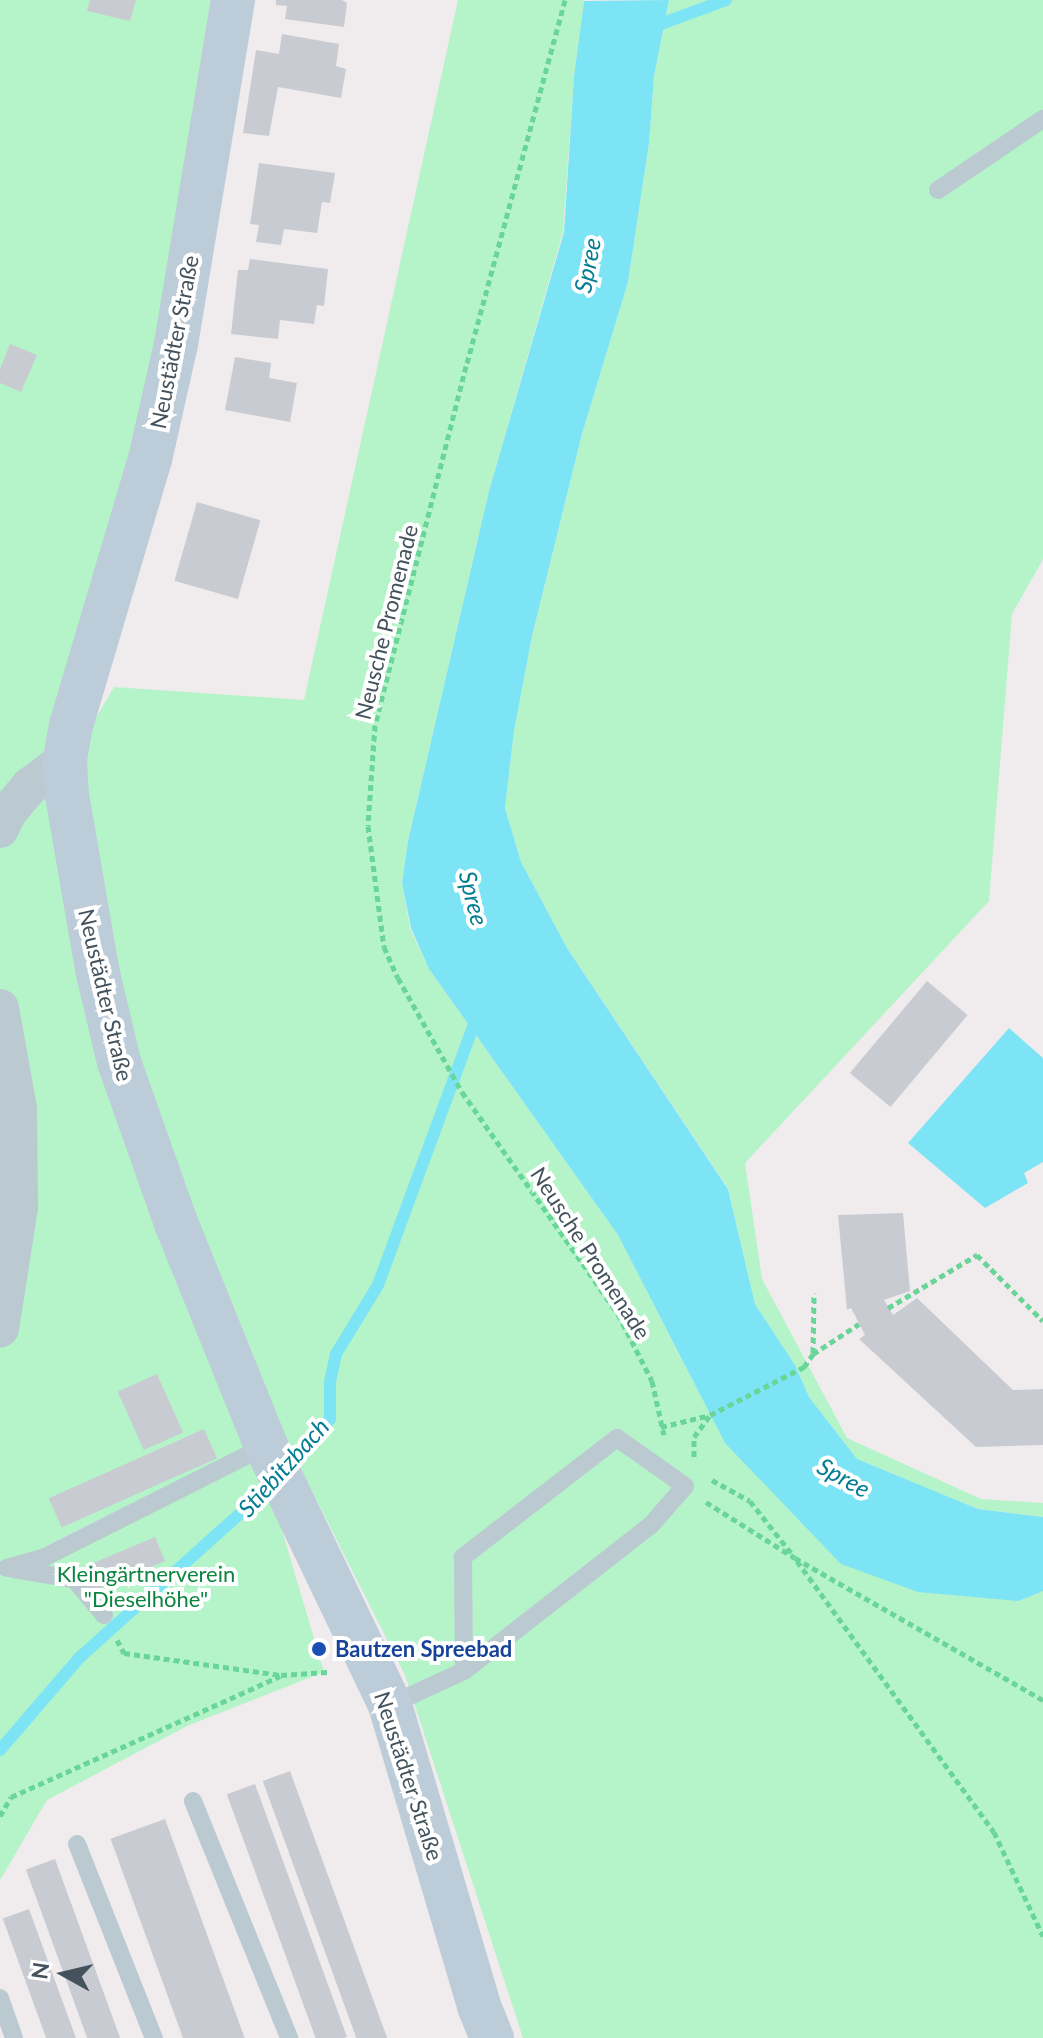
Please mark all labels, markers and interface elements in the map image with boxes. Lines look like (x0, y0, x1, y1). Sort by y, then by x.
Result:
water label: Spree (568, 235, 606, 295)
street label: Neustädter Straße (144, 253, 204, 431)
street label: Neusche Promenade (349, 522, 423, 722)
water label: Spree (453, 868, 495, 928)
street label: Neustädter Straße (73, 906, 139, 1084)
street label: Neusche Promenade (526, 1162, 656, 1344)
water label: Stiebitzbach (231, 1412, 335, 1522)
water label: Spree (813, 1451, 875, 1503)
park label: Kleingärtnerverein "Dieselhöhe" (57, 1560, 235, 1612)
place label: Bautzen Spreebad (335, 1636, 512, 1662)
marker: Bautzen Spreebad (310, 1640, 328, 1658)
street label: Neustädter Straße (369, 1688, 449, 1864)
north arrow (24, 1934, 104, 2014)
text: N (25, 1960, 54, 1981)

